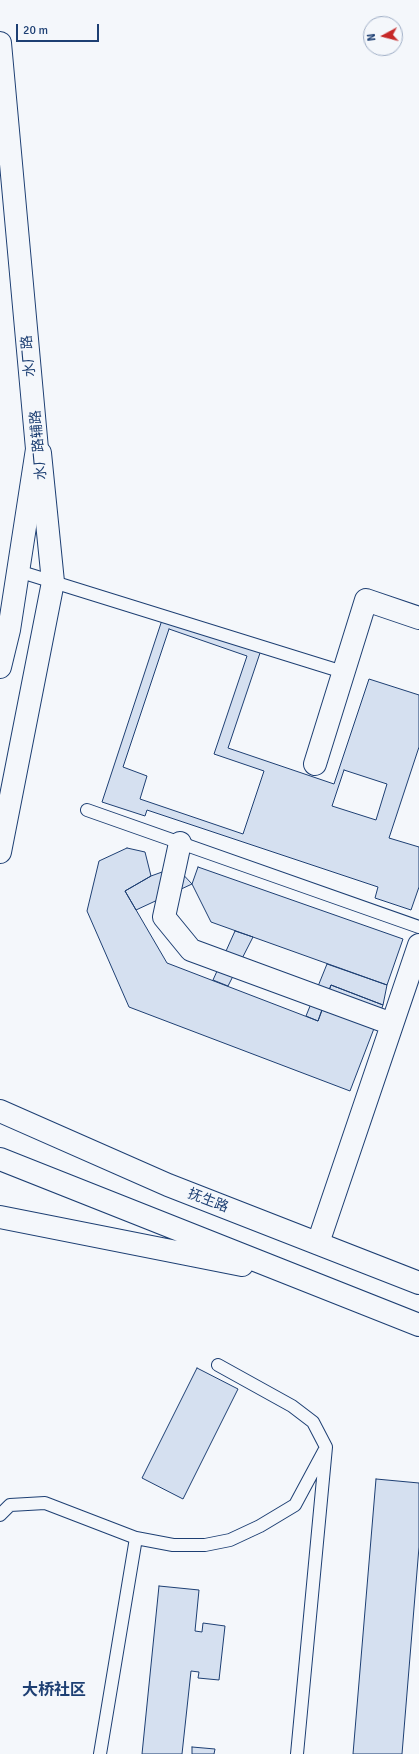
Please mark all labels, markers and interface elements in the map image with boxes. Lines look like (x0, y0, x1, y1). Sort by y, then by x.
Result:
scale bar (18, 16, 101, 42)
north arrow (363, 16, 403, 56)
text: 20 m (23, 23, 48, 38)
text: N (365, 33, 379, 42)
street label: 水厂路 (19, 334, 39, 378)
street label: 水厂路辅路 (28, 409, 50, 481)
street label: 抚生路 (185, 1186, 231, 1216)
district label: 大桥社区 (22, 1681, 86, 1701)

